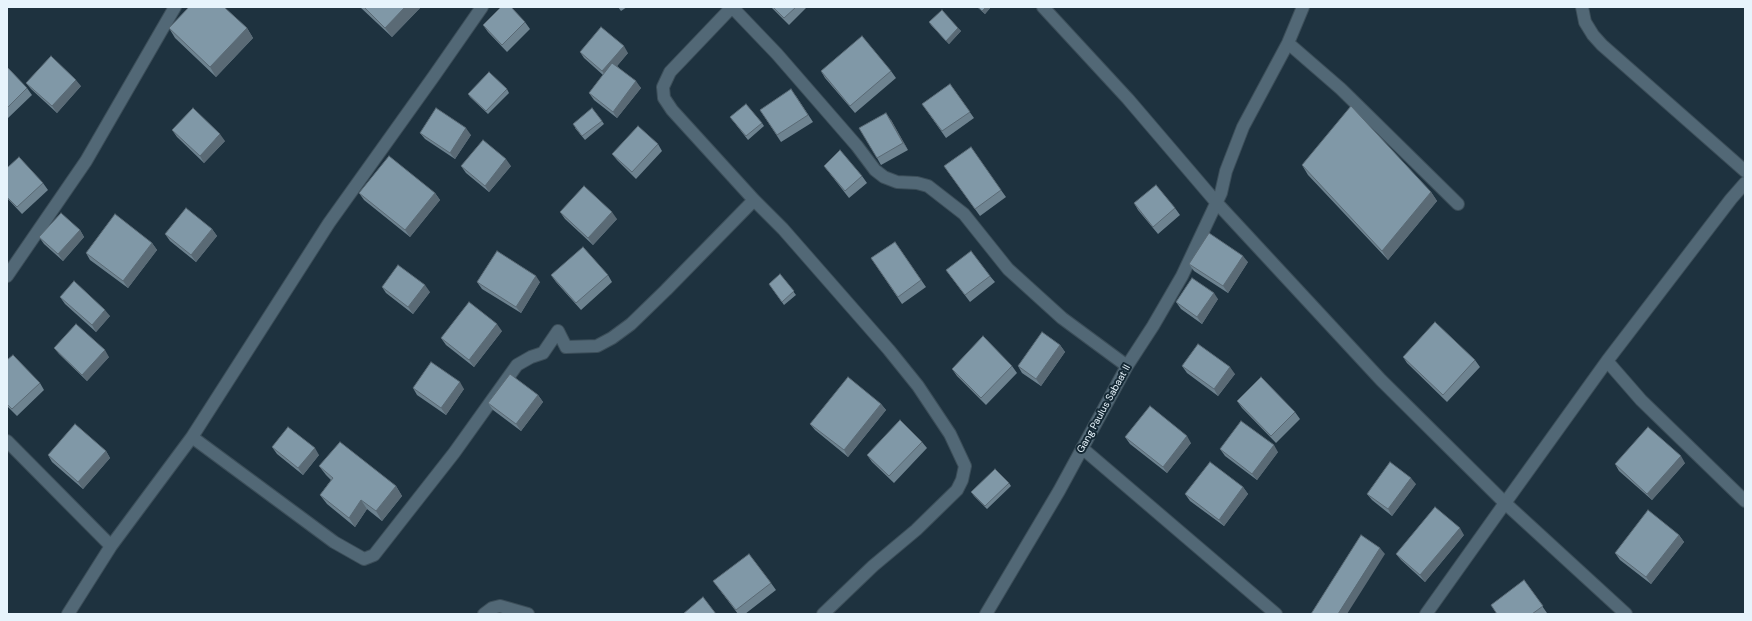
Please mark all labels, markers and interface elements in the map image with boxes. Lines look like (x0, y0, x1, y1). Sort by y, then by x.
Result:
street label: Gang Paulus Sabaat II (1075, 363, 1133, 455)

